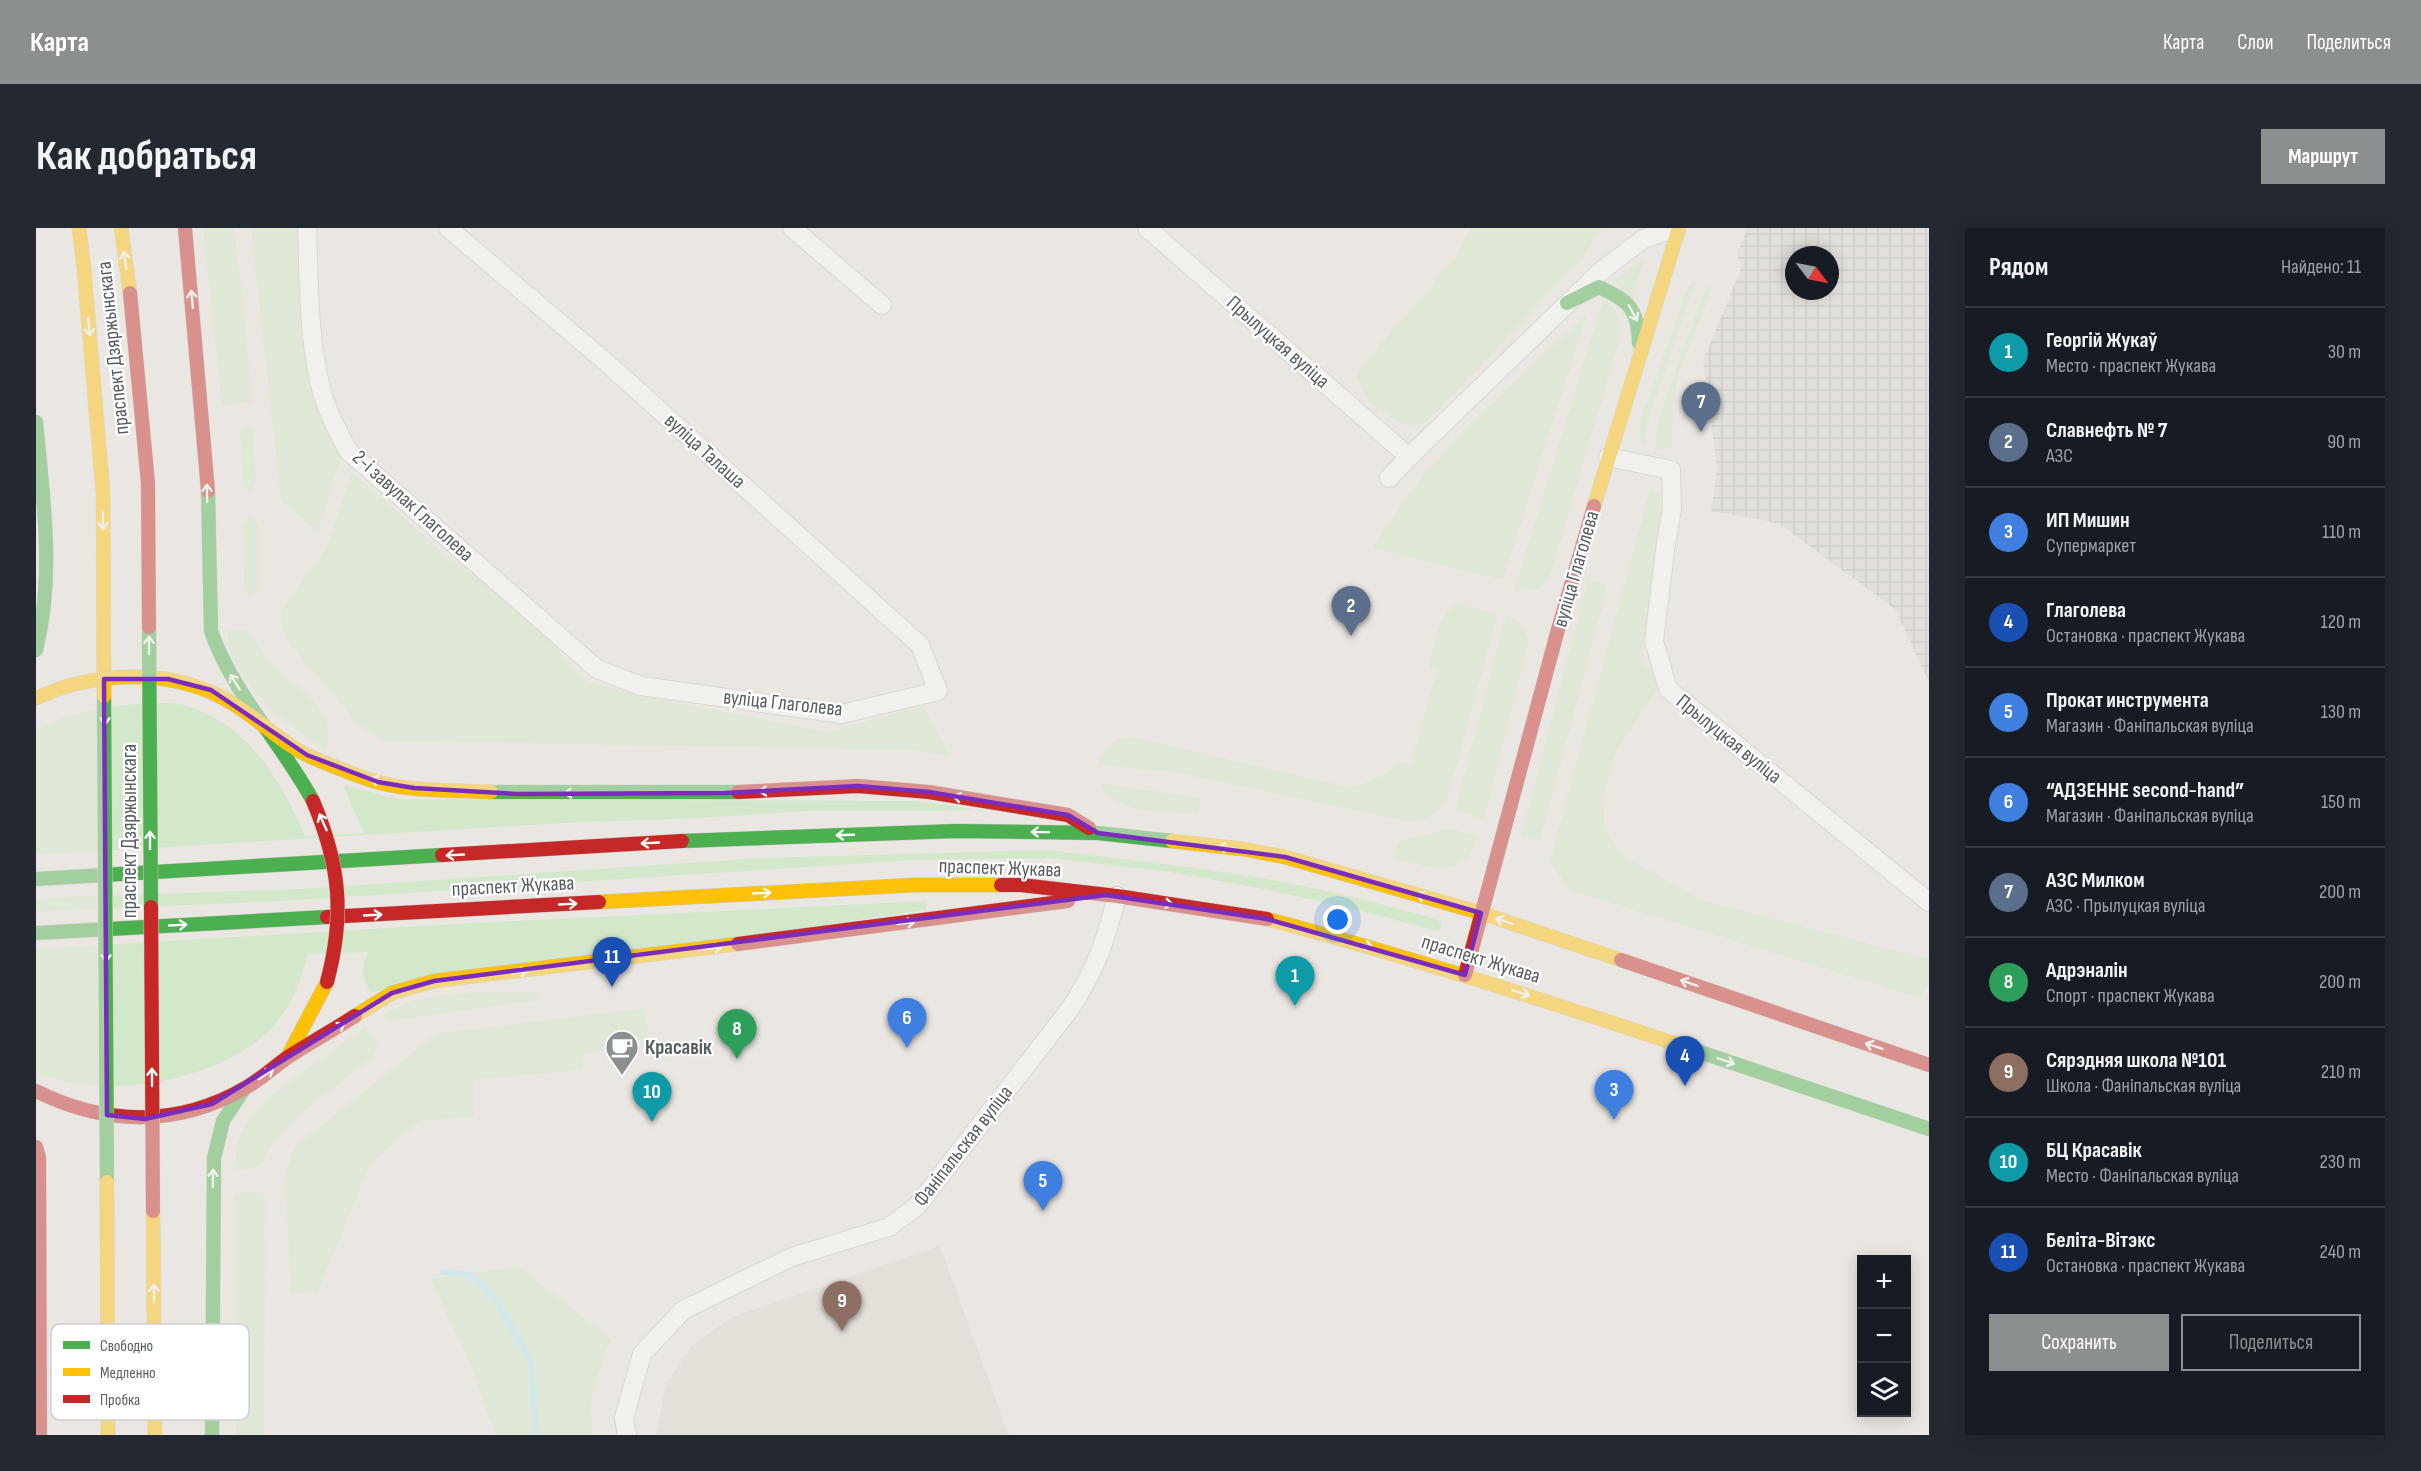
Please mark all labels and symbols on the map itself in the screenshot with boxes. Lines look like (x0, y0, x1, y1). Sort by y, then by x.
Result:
north arrow (1785, 246, 1839, 300)
one-way arrow (120, 251, 131, 271)
street label: праспект Дзяржынскага (91, 260, 135, 436)
one-way arrow (186, 289, 197, 309)
street label: Прылуцкая вуліца (1221, 290, 1335, 394)
one-way arrow (1628, 303, 1639, 321)
one-way arrow (84, 316, 95, 336)
pin: 7 (1682, 382, 1720, 432)
street label: вуліца Талаша (659, 408, 751, 494)
street label: 2-і завулак Глаголева (347, 445, 479, 567)
one-way arrow (201, 484, 213, 504)
street label: вуліца Глаголева (1547, 508, 1605, 630)
one-way arrow (97, 511, 109, 531)
pin: 2 (1332, 586, 1370, 636)
one-way arrow (143, 635, 155, 655)
one-way arrow (229, 674, 242, 691)
street label: вуліца Глаголева (722, 684, 844, 722)
street label: Прылуцкая вуліца (1671, 689, 1787, 789)
one-way arrow (99, 706, 110, 726)
street label: праспект Дзяржынскага (117, 744, 142, 918)
one-way arrow (370, 775, 389, 787)
one-way arrow (759, 786, 779, 797)
one-way arrow (564, 787, 584, 798)
one-way arrow (953, 792, 972, 803)
one-way arrow (317, 813, 328, 832)
one-way arrow (1030, 827, 1050, 838)
one-way arrow (835, 829, 855, 840)
one-way arrow (144, 830, 156, 850)
one-way arrow (640, 838, 660, 849)
one-way arrow (1218, 842, 1237, 853)
one-way arrow (446, 849, 466, 860)
street label: праспект Жукава (938, 853, 1062, 883)
street label: праспект Жукава (451, 870, 575, 902)
one-way arrow (752, 887, 772, 898)
one-way arrow (1416, 891, 1435, 903)
one-way arrow (557, 898, 577, 909)
one-way arrow (1154, 898, 1173, 909)
your location (1323, 905, 1352, 934)
one-way arrow (362, 909, 382, 920)
one-way arrow (1495, 915, 1514, 926)
one-way arrow (896, 917, 916, 928)
one-way arrow (168, 920, 188, 931)
street label: праспект Жукава (1419, 929, 1543, 989)
pin: 11 (592, 938, 632, 987)
one-way arrow (1354, 940, 1373, 951)
one-way arrow (703, 942, 722, 953)
one-way arrow (100, 943, 112, 963)
pin: 1 (1276, 956, 1314, 1006)
one-way arrow (509, 966, 529, 977)
one-way arrow (1680, 977, 1699, 988)
one-way arrow (1511, 988, 1530, 999)
pin: 6 (888, 998, 926, 1048)
pin: 8 (718, 1010, 756, 1059)
one-way arrow (328, 1021, 345, 1033)
cafe icon: Красавік (604, 1029, 640, 1076)
place label: Красавік (645, 1035, 712, 1060)
pin: 4 (1666, 1036, 1704, 1086)
one-way arrow (1865, 1039, 1884, 1050)
one-way arrow (1716, 1057, 1735, 1068)
one-way arrow (146, 1067, 158, 1087)
one-way arrow (258, 1068, 274, 1080)
pin: 3 (1594, 1070, 1634, 1120)
pin: 10 (632, 1072, 672, 1122)
street label: Фаніпальская вуліца (908, 1080, 1018, 1212)
pin: 5 (1024, 1162, 1062, 1211)
one-way arrow (207, 1169, 219, 1189)
pin: 9 (822, 1282, 862, 1331)
one-way arrow (148, 1283, 160, 1303)
legend (51, 1324, 249, 1420)
text: Свободно (100, 1337, 153, 1356)
text: Медленно (100, 1364, 156, 1383)
text: Пробка (100, 1391, 140, 1410)

